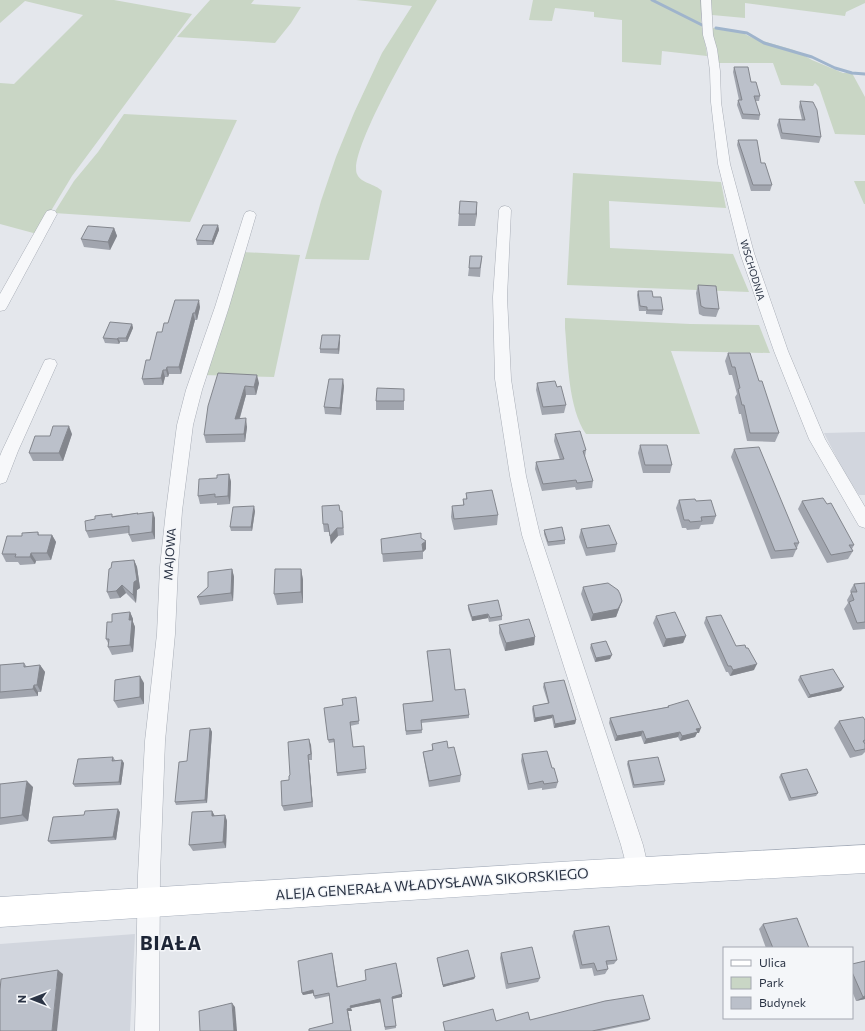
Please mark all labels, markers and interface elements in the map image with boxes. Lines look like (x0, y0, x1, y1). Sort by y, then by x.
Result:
street label: WSCHODNIA (738, 238, 768, 302)
street label: MAJOWA (160, 527, 179, 581)
street label: ALEJA GENERAŁA WŁADYSŁAWA SIKORSKIEGO (275, 864, 589, 903)
district label: BIAŁA (140, 931, 202, 954)
legend (723, 947, 853, 1019)
text: Ulica (759, 955, 786, 969)
text: Park (759, 975, 785, 989)
north arrow (12, 979, 52, 1019)
text: N (15, 995, 28, 1003)
text: Budynek (759, 995, 807, 1009)

